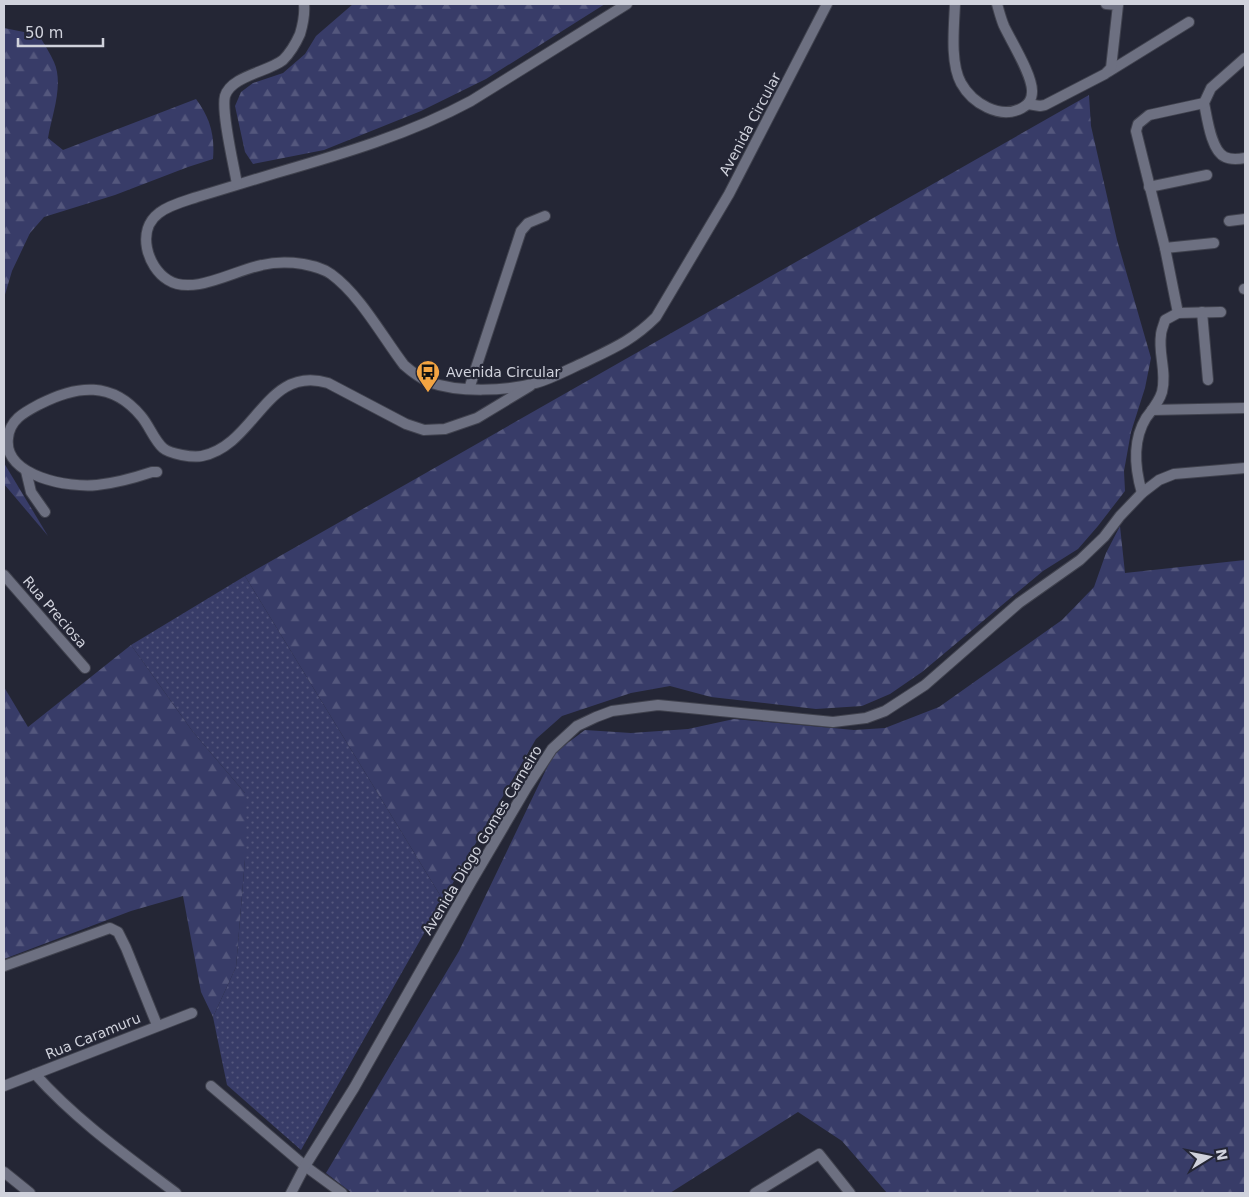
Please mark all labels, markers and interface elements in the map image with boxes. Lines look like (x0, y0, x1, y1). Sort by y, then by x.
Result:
scale bar (18, 15, 102, 47)
text: 50 m (25, 24, 63, 42)
street label: Avenida Circular (716, 70, 784, 178)
bus stop icon: Avenida Circular (415, 359, 441, 393)
place label: Avenida Circular (446, 364, 560, 380)
street label: Rua Preciosa (20, 573, 90, 651)
street label: Avenida Diogo Gomes Carneiro (419, 742, 545, 938)
street label: Rua Caramuru (43, 1010, 143, 1062)
north arrow (1184, 1132, 1234, 1182)
text: N (1213, 1148, 1231, 1162)

